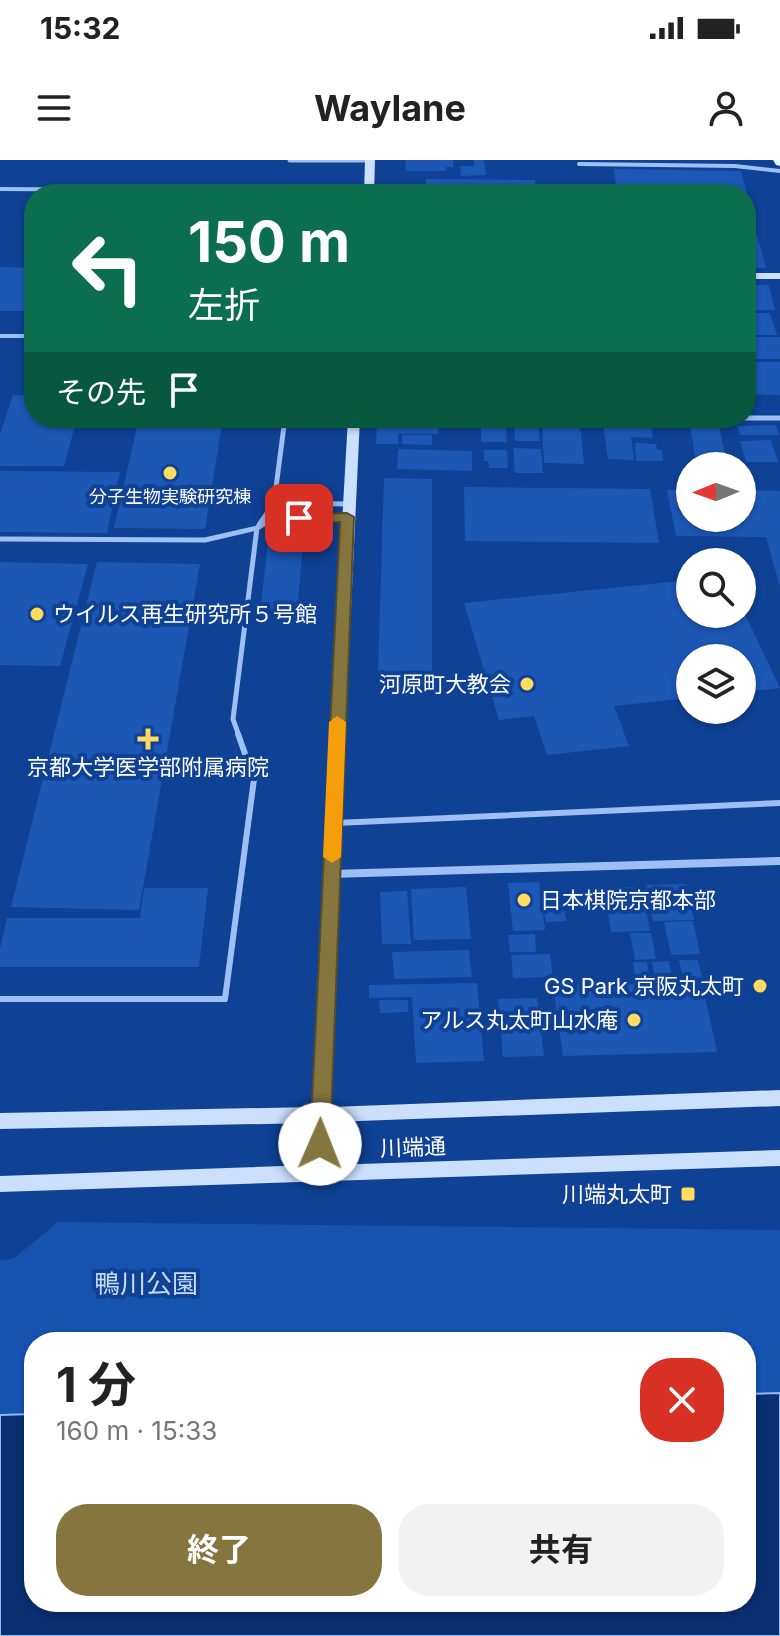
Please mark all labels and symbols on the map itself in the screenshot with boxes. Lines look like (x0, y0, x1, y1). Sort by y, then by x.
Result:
north arrow (676, 452, 756, 532)
marker: 分子生物実験研究棟 (161, 464, 179, 482)
pin (265, 484, 333, 552)
place label: 分子生物実験研究棟 (89, 486, 251, 507)
place label: ウイルス再生研究所５号館 (53, 601, 317, 627)
marker: ウイルス再生研究所５号館 (28, 605, 46, 623)
place label: 河原町大教会 (379, 671, 511, 697)
marker: 河原町大教会 (518, 675, 536, 693)
marker: 京都大学医学部附属病院 (137, 728, 159, 750)
place label: 京都大学医学部附属病院 (27, 754, 269, 780)
place label: 日本棋院京都本部 (540, 887, 716, 913)
marker: 日本棋院京都本部 (515, 891, 533, 909)
place label: GS Park 京阪丸太町 (544, 973, 744, 999)
marker: GS Park 京阪丸太町 (751, 977, 769, 995)
place label: アルス丸太町山水庵 (420, 1007, 618, 1033)
marker: アルス丸太町山水庵 (625, 1011, 643, 1029)
position arrow (278, 1102, 362, 1186)
street label: 川端通 (380, 1133, 446, 1161)
place label: 川端丸太町 (562, 1181, 672, 1207)
marker: 川端丸太町 (679, 1185, 697, 1203)
park label: 鴨川公園 (94, 1268, 198, 1299)

